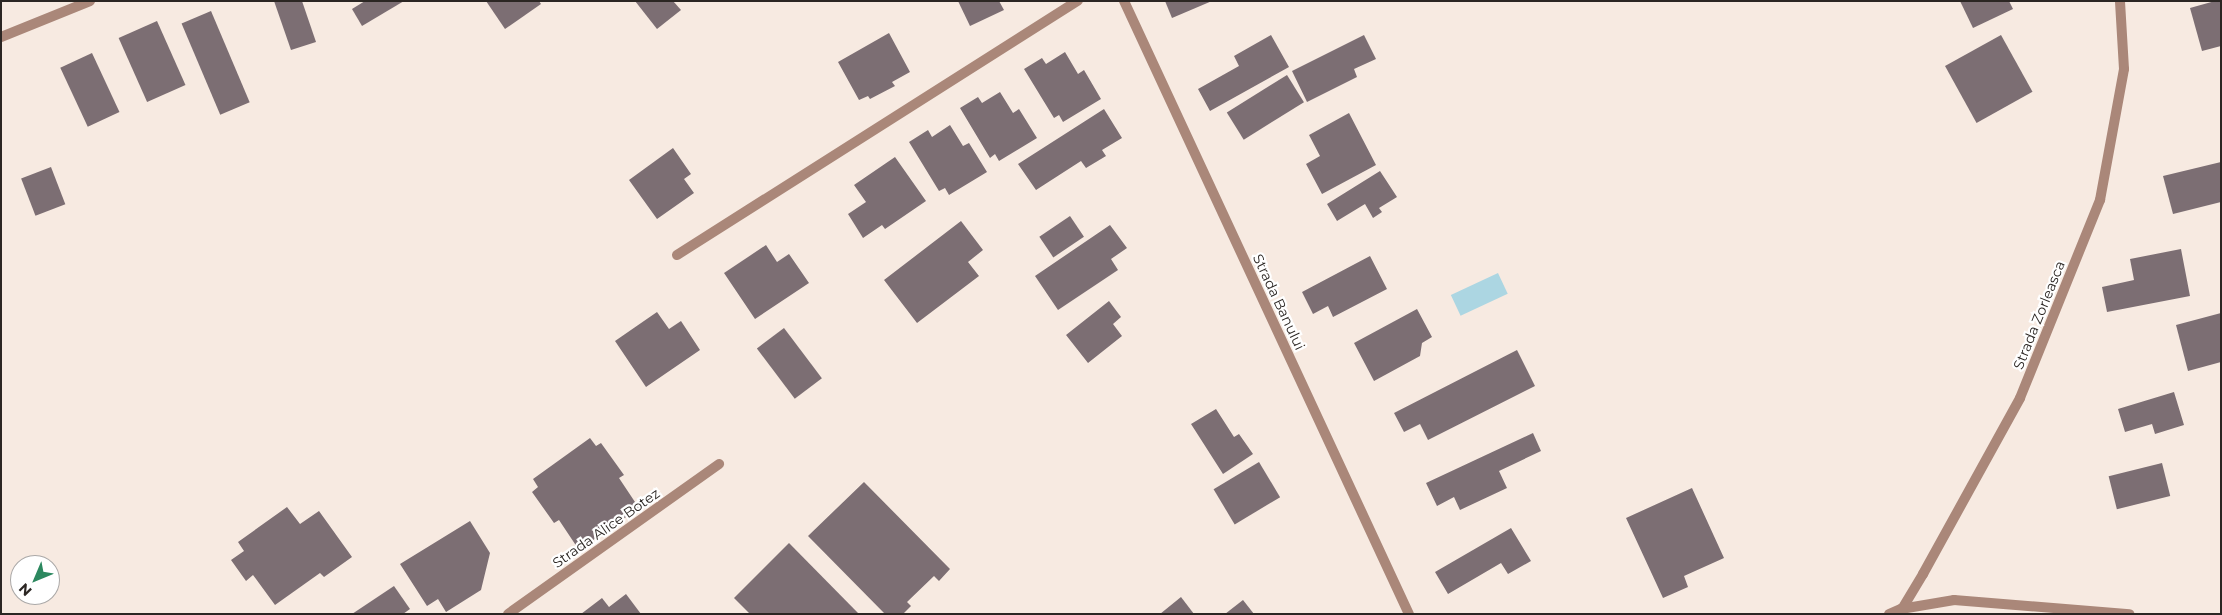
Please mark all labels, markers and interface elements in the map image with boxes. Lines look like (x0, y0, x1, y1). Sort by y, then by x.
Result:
street label: Strada Banului (1249, 251, 1309, 353)
street label: Strada Zorleasca (2010, 258, 2068, 372)
street label: Strada Alice Botez (549, 485, 663, 571)
north arrow (10, 555, 60, 605)
text: N (15, 580, 35, 600)

